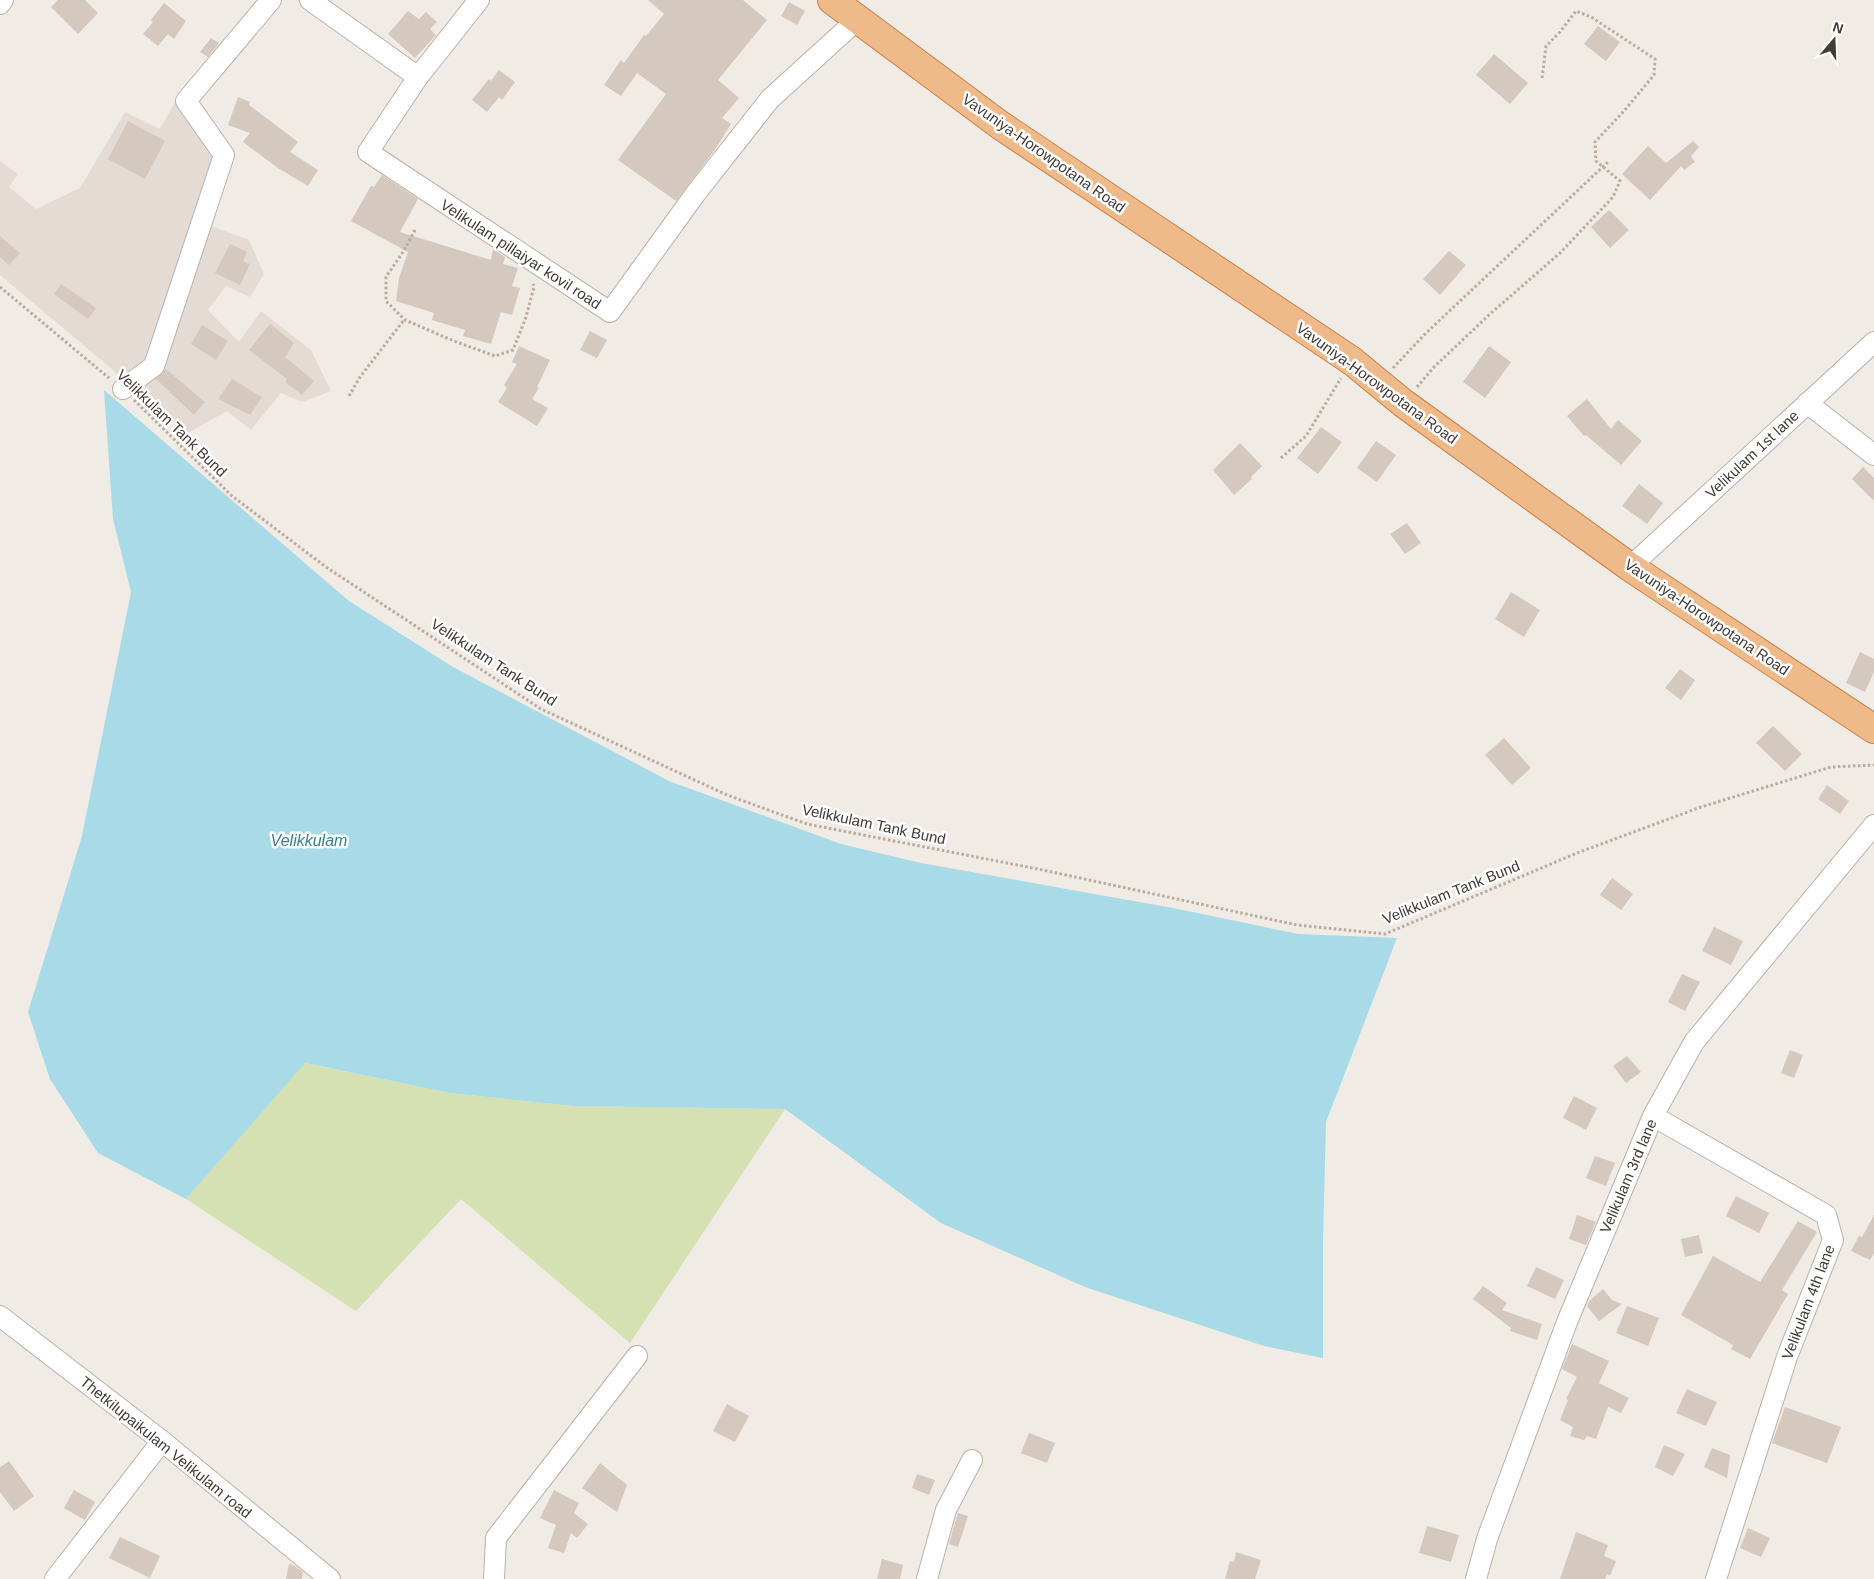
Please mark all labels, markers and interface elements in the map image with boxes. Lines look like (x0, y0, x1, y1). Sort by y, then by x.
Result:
north arrow (1809, 15, 1859, 65)
text: N (1831, 18, 1846, 37)
street label: Vavuniya-Horowpotana Road (959, 90, 1129, 216)
street label: Velikulam pillaiyar kovil road (438, 196, 604, 312)
street label: Vavuniya-Horowpotana Road (1293, 319, 1461, 447)
street label: Velikkulam Tank Bund (113, 366, 231, 480)
street label: Velikulam 1st lane (1702, 407, 1802, 501)
street label: Vavuniya-Horowpotana Road (1621, 555, 1793, 679)
street label: Velikkulam Tank Bund (428, 615, 560, 709)
street label: Velikkulam Tank Bund (801, 800, 947, 848)
water label: Velikkulam (271, 832, 347, 849)
street label: Velikkulam Tank Bund (1380, 857, 1522, 927)
street label: Velikulam 3rd lane (1596, 1116, 1660, 1236)
street label: Velikulam 4th lane (1778, 1242, 1838, 1362)
street label: Thetkilupaikulam Velikulam road (77, 1373, 255, 1521)

